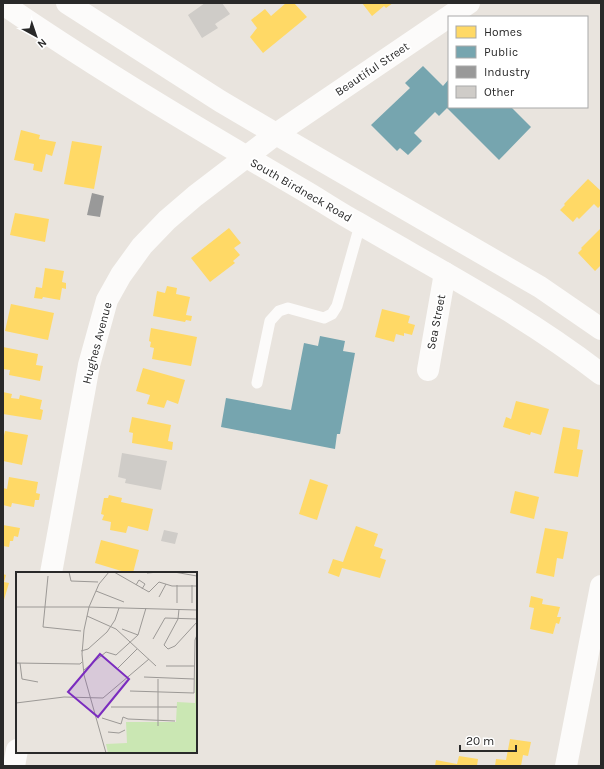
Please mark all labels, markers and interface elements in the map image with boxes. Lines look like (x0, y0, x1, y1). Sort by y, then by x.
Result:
north arrow (16, 16, 56, 56)
legend (448, 16, 588, 108)
text: Homes (484, 25, 522, 39)
text: N (35, 36, 49, 51)
street label: Beautiful Street (332, 39, 412, 99)
text: Public (484, 45, 518, 59)
text: Industry (484, 65, 530, 79)
text: Other (484, 85, 515, 99)
street label: South Birdneck Road (248, 155, 354, 225)
street label: Sea Street (424, 293, 448, 351)
street label: Hughes Avenue (79, 301, 115, 385)
inset map (16, 572, 197, 753)
scale bar (460, 727, 516, 753)
text: 20 m (466, 734, 494, 748)

